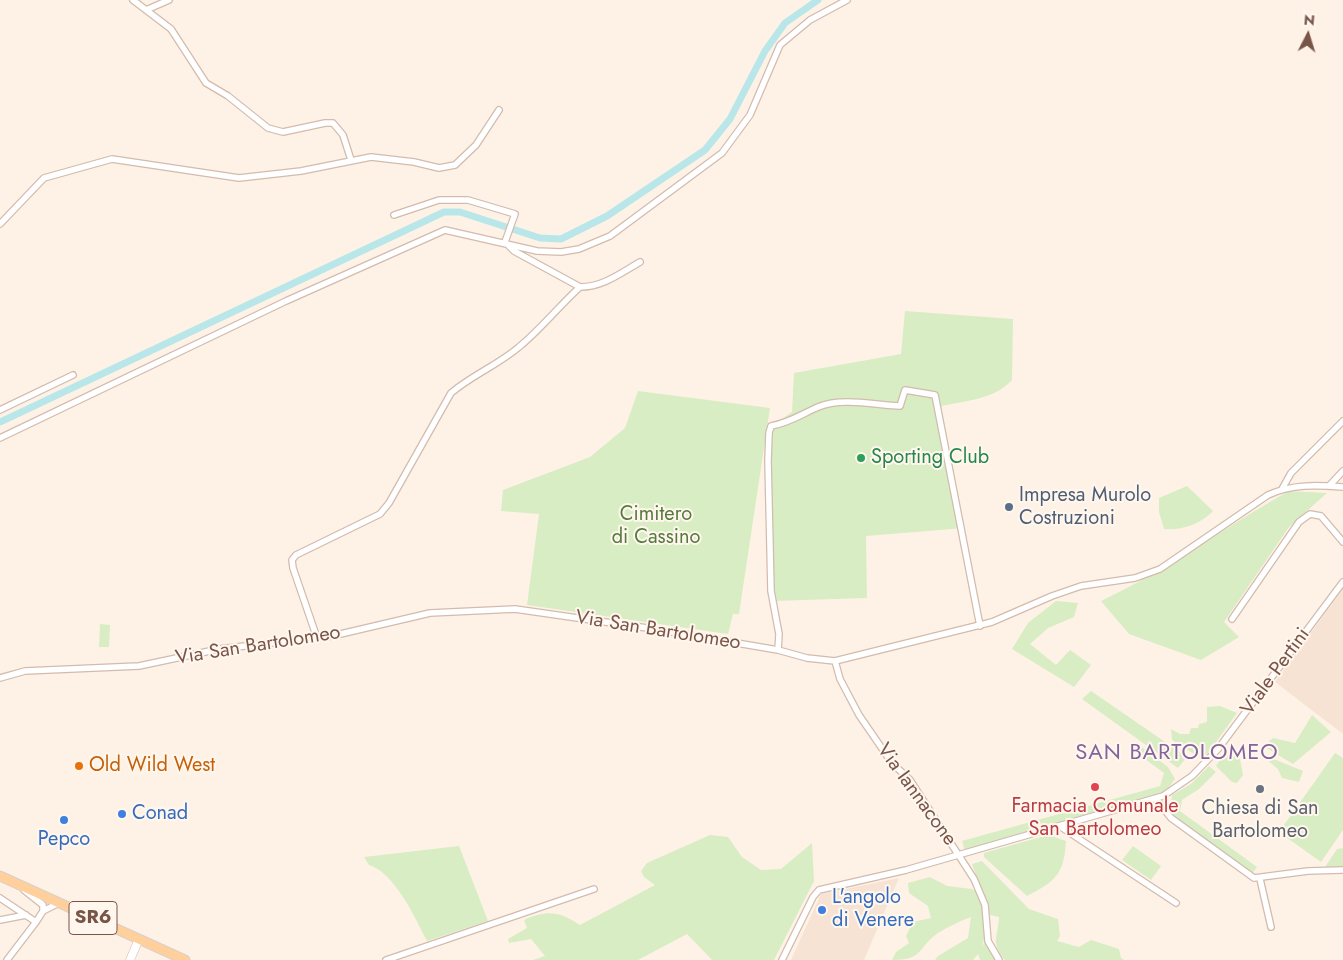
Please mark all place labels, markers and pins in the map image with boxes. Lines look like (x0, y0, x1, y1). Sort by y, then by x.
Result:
place label: Sporting Club (871, 446, 989, 470)
marker: Sporting Club (855, 452, 867, 464)
place label: Impresa Murolo Costruzioni (1019, 484, 1151, 531)
marker: Impresa Murolo Costruzioni (1003, 501, 1015, 513)
place label: Old Wild West (89, 754, 215, 778)
marker: Old Wild West (73, 760, 85, 772)
marker: Farmacia Comunale San Bartolomeo (1089, 781, 1101, 793)
marker: Chiesa di San Bartolomeo (1254, 783, 1266, 795)
place label: Farmacia Comunale San Bartolomeo (1011, 795, 1179, 842)
place label: Chiesa di San Bartolomeo (1201, 797, 1319, 844)
place label: Conad (132, 802, 188, 826)
marker: Conad (116, 808, 128, 820)
marker: Pepco (58, 814, 70, 826)
place label: Pepco (38, 828, 90, 852)
place label: L'angolo di Venere (832, 886, 914, 933)
marker: L'angolo di Venere (816, 904, 828, 916)

